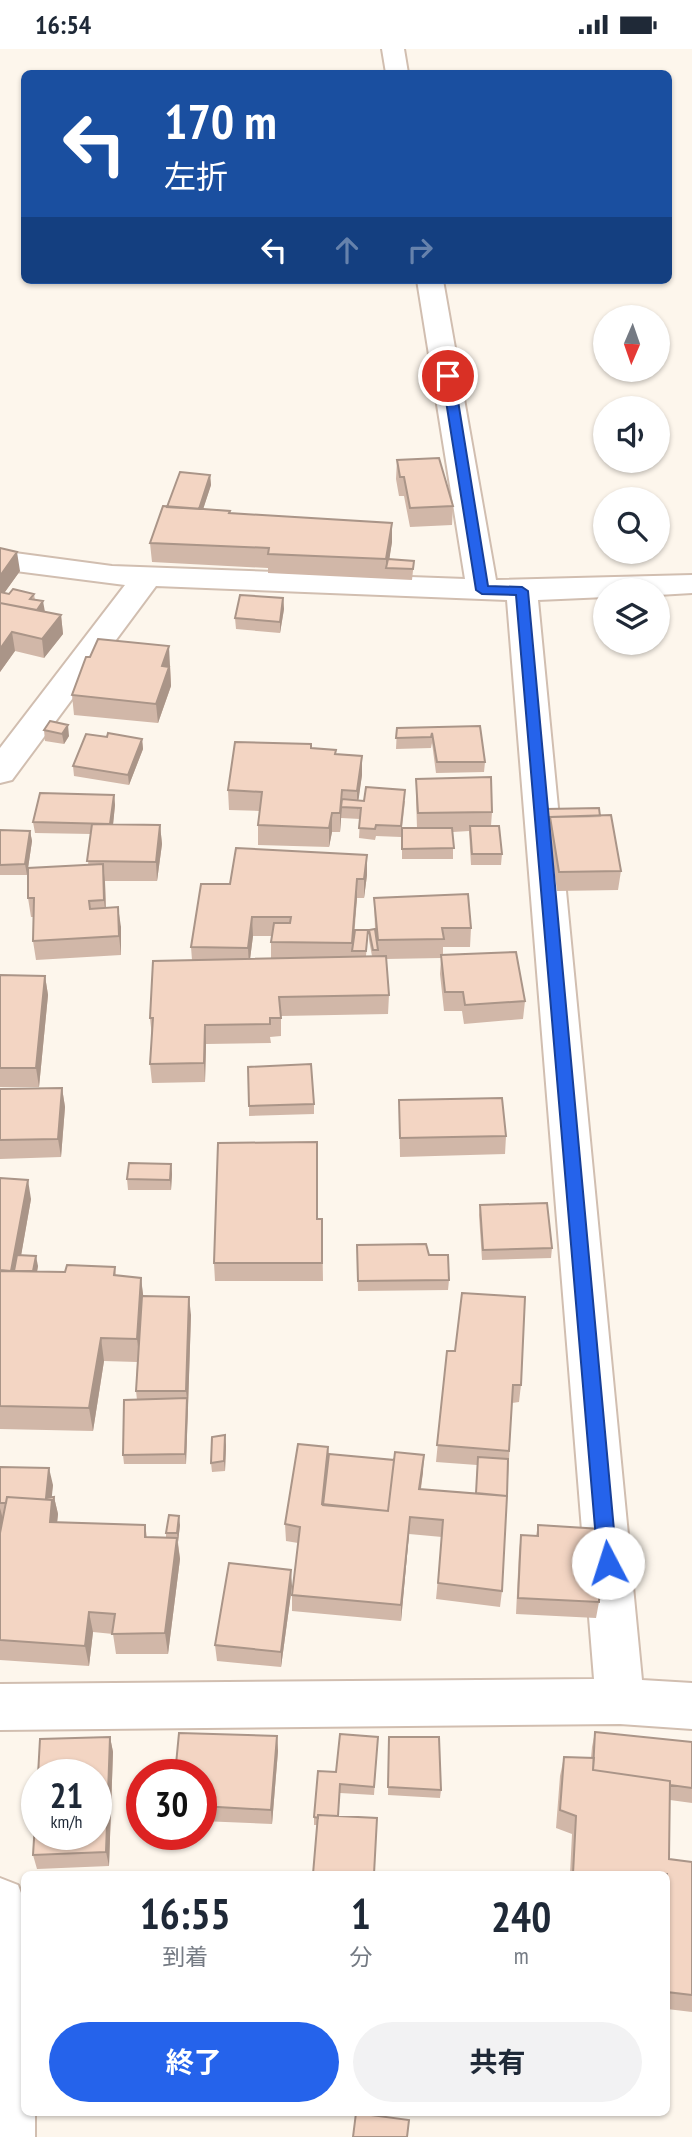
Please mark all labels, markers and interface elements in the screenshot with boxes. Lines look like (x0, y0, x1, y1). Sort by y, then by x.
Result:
text: 16:54 (35, 8, 91, 41)
text: 170 m (164, 89, 277, 153)
icon: left (49, 98, 140, 189)
text: 左折 (164, 155, 228, 197)
icon: left (255, 231, 293, 269)
icon: ahead (328, 231, 366, 269)
icon: right (401, 231, 439, 269)
north arrow (593, 305, 670, 381)
map controls (593, 305, 670, 655)
pin (418, 346, 478, 406)
icon: arrive (429, 357, 467, 395)
button: sound (593, 396, 670, 473)
button: search (593, 487, 670, 564)
button: layers (593, 578, 670, 655)
position arrow (571, 1526, 645, 1600)
speed limit sign: 30 (126, 1759, 217, 1850)
text: 21 (50, 1772, 83, 1818)
text: km/h (51, 1810, 82, 1833)
text: 16:55 (140, 1886, 231, 1941)
text: 1 (351, 1886, 371, 1941)
text: 240 (491, 1889, 551, 1944)
text: m (514, 1941, 529, 1970)
text: 到着 (162, 1942, 208, 1971)
text: 分 (349, 1942, 372, 1971)
button: 終了 (49, 2022, 339, 2102)
button: 共有 (353, 2022, 642, 2102)

